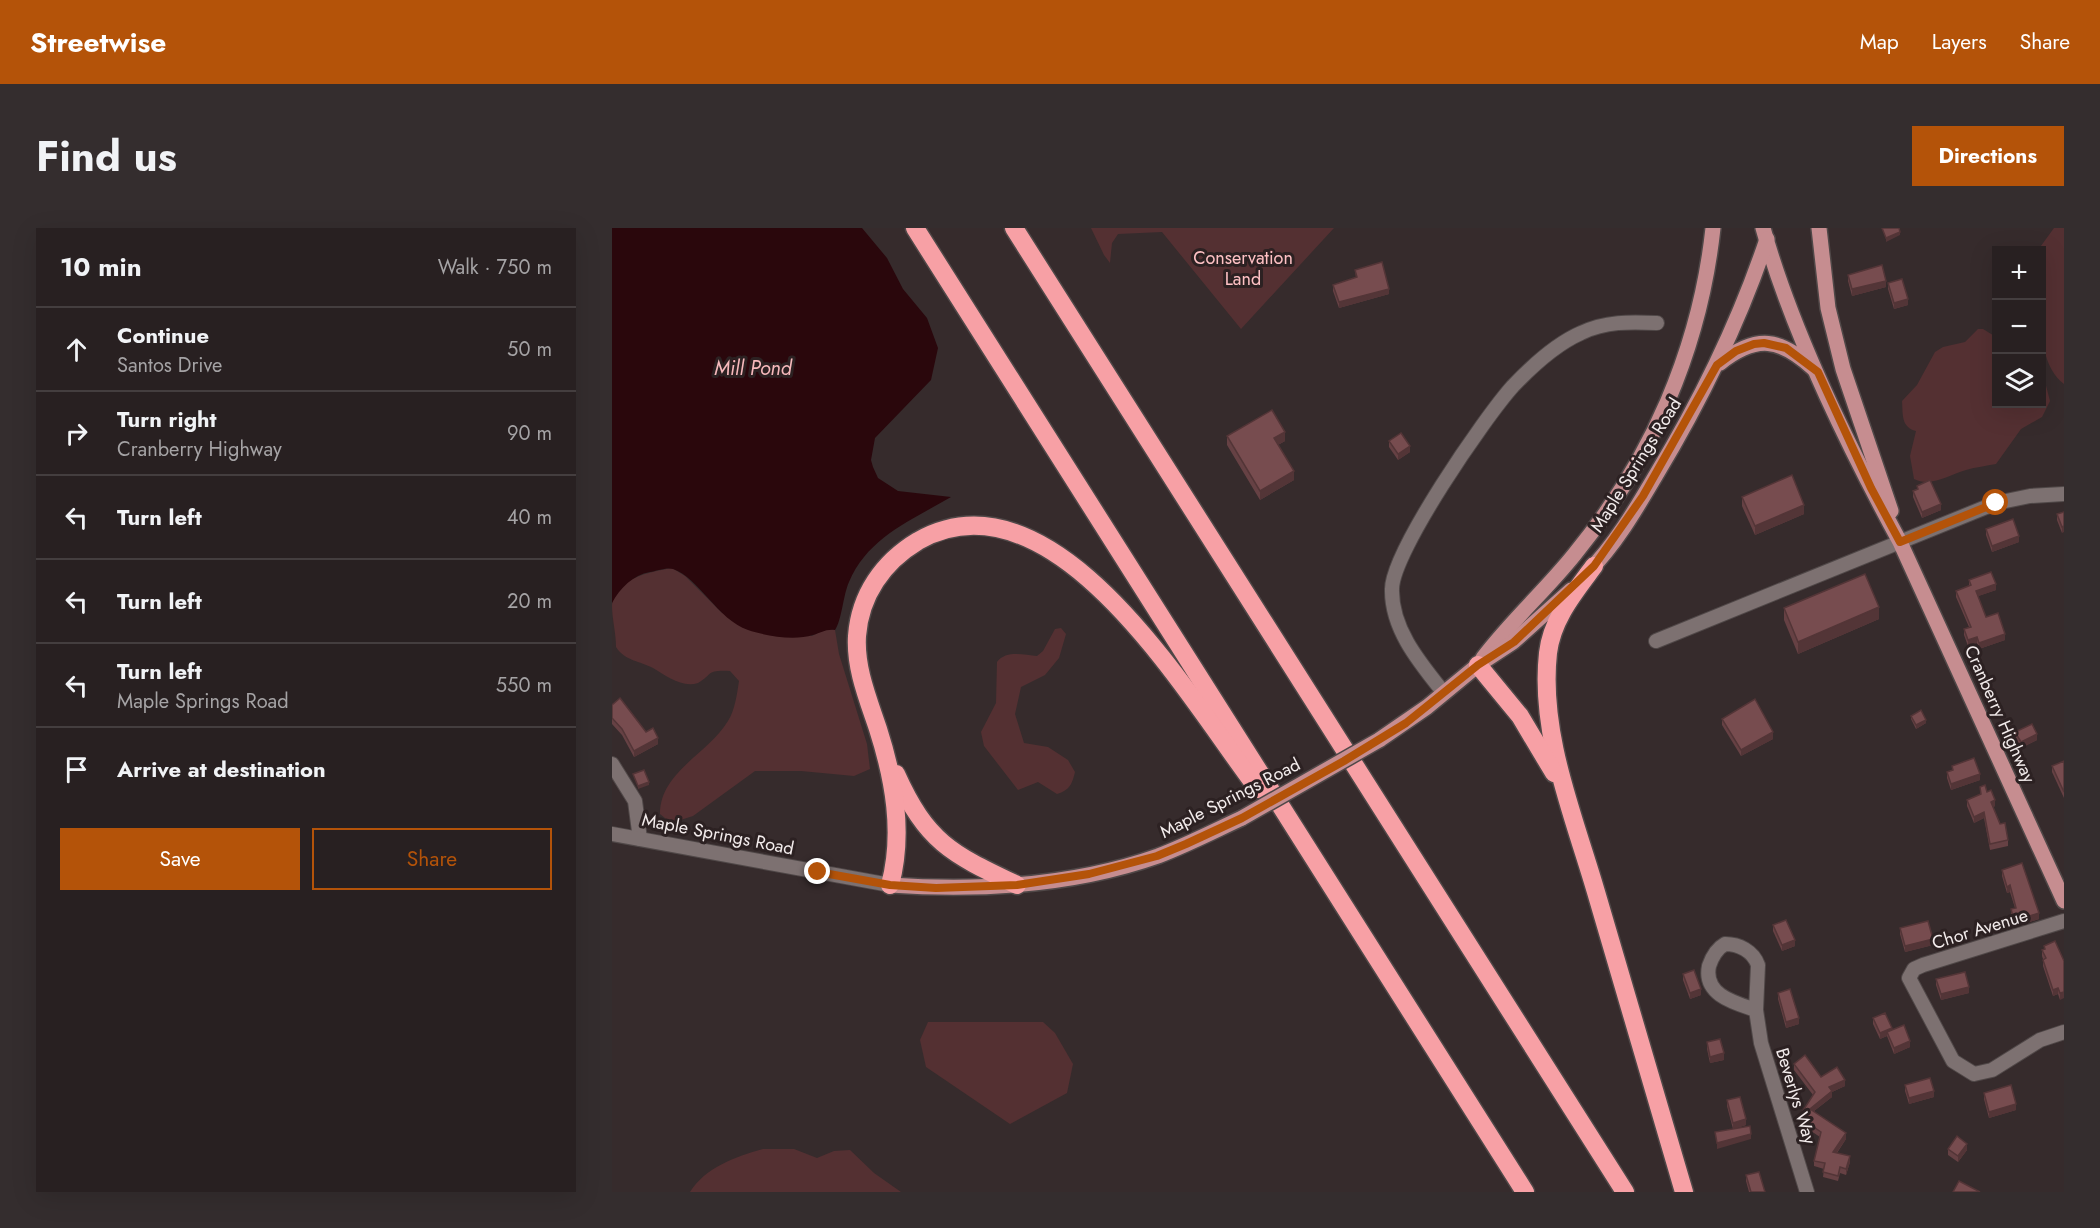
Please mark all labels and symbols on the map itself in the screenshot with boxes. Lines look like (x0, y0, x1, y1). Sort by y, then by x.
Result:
park label: Conservation Land (1193, 245, 1293, 292)
water label: Mill Pond (714, 354, 793, 383)
street label: Maple Springs Road (1584, 393, 1688, 537)
route start (1982, 489, 2008, 515)
street label: Cranberry Highway (1958, 641, 2042, 787)
street label: Maple Springs Road (1155, 751, 1305, 845)
street label: Maple Springs Road (640, 807, 796, 861)
route end (804, 858, 830, 884)
street label: Chor Avenue (1929, 902, 2031, 956)
street label: Beverlys Way (1769, 1045, 1823, 1147)

